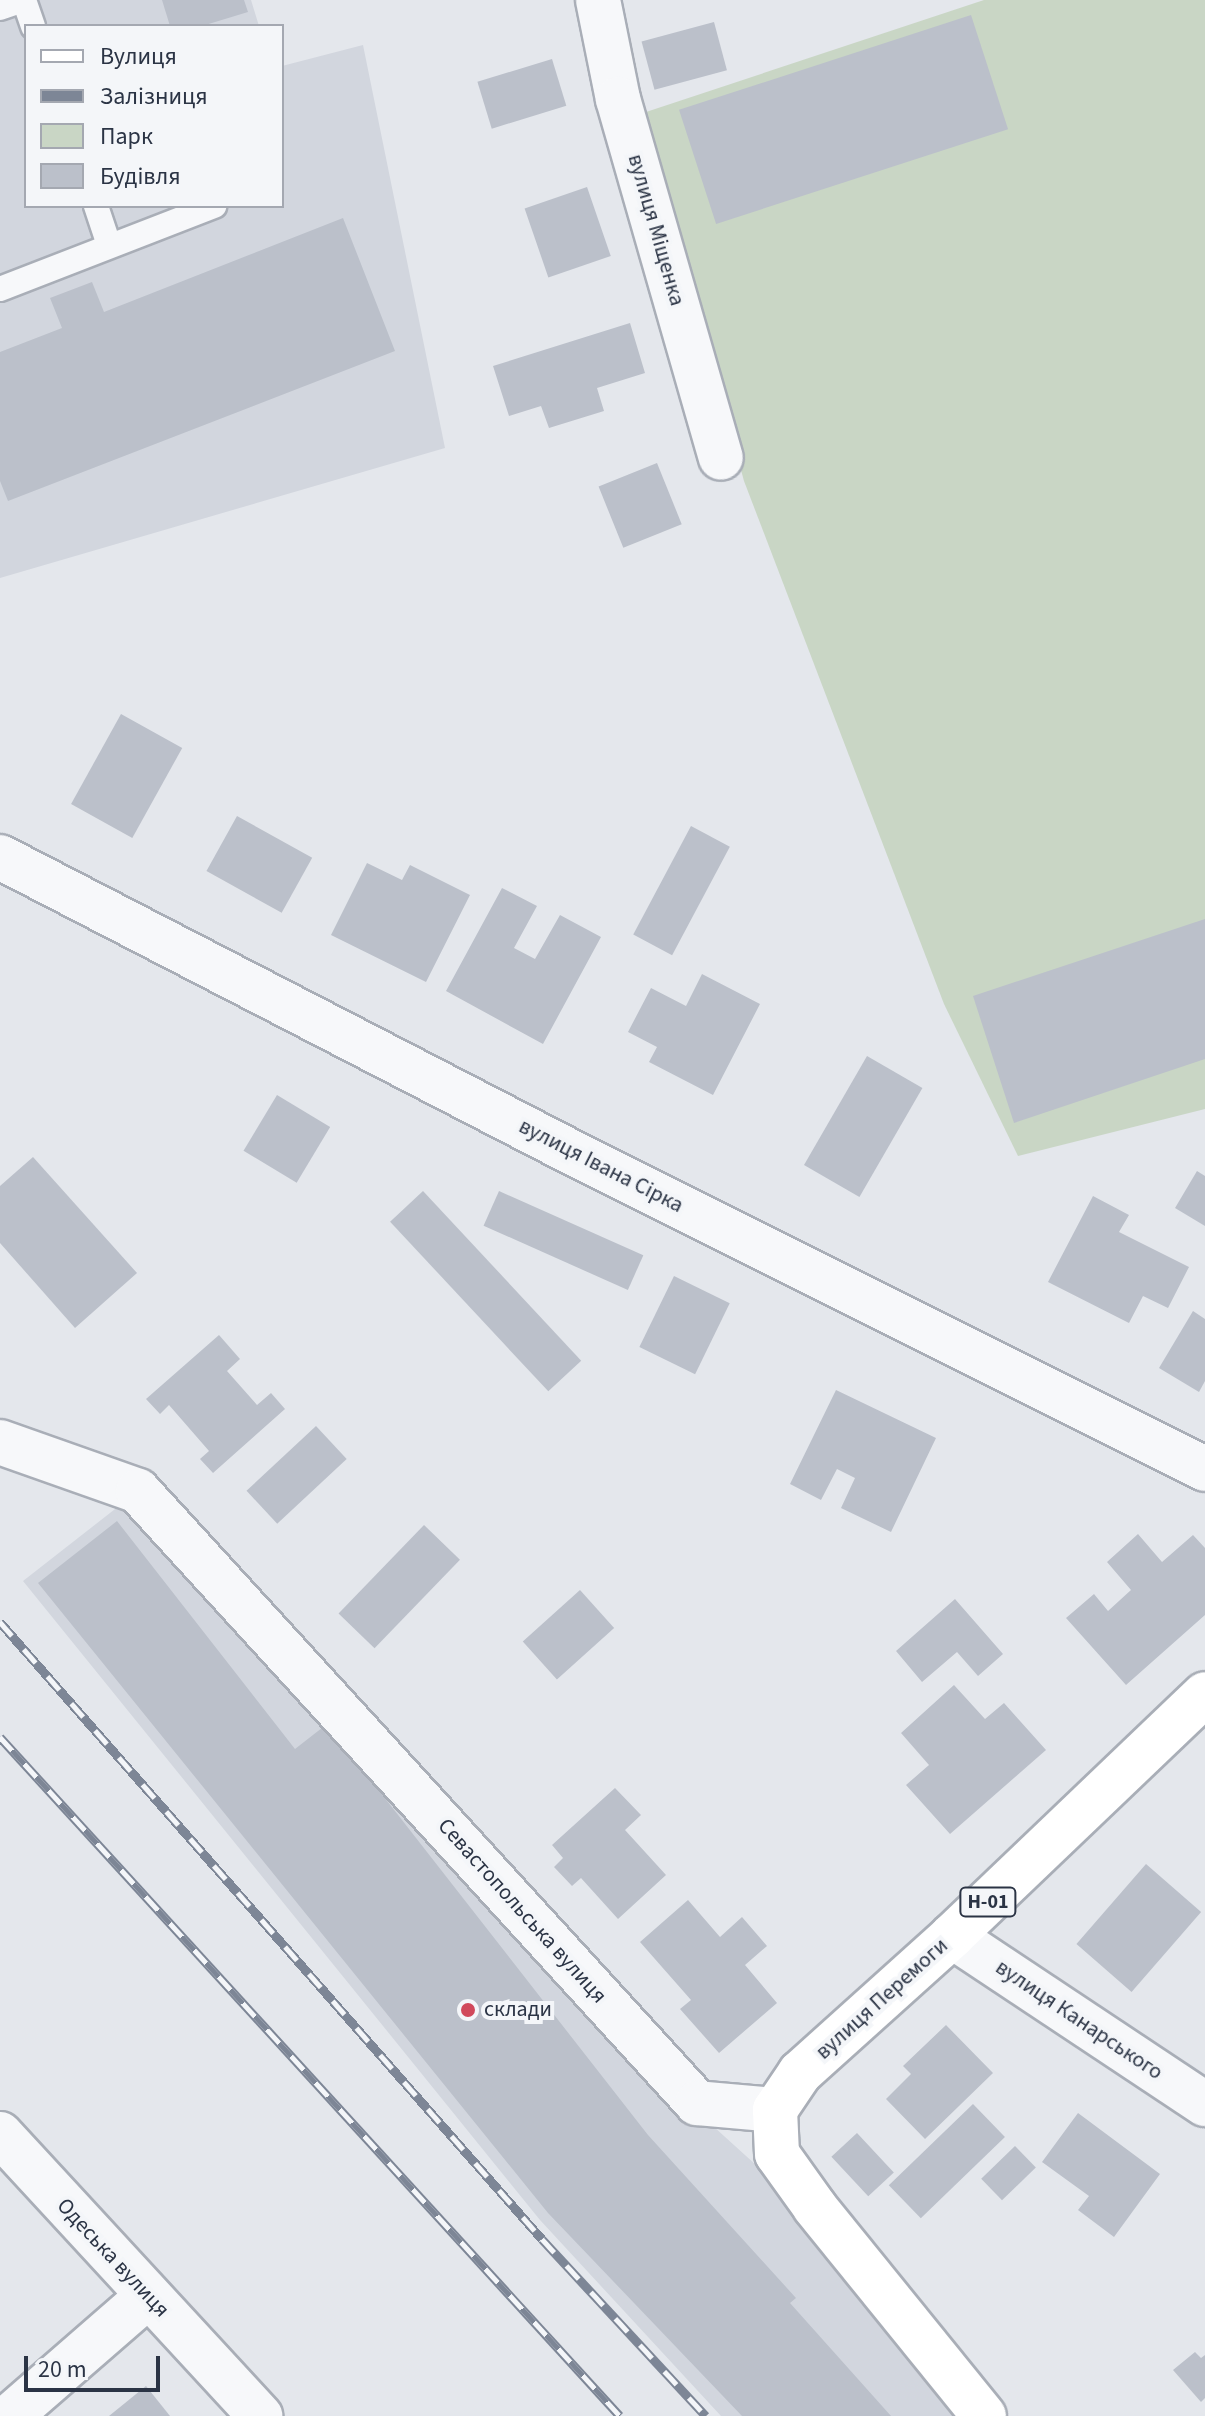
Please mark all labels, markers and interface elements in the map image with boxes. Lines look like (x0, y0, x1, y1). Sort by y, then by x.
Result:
legend (24, 24, 284, 208)
text: Вулиця (100, 39, 177, 74)
text: Залізниця (100, 79, 208, 114)
text: Парк (100, 119, 153, 154)
street label: вулиця Міщенка (622, 151, 690, 309)
text: Будівля (100, 159, 181, 194)
street label: вулиця Івана Сірка (514, 1113, 688, 1219)
street label: Севастопольська вулиця (432, 1813, 612, 2009)
road number: Н-01 (958, 1886, 1018, 1918)
street label: вулиця Перемоги (810, 1933, 954, 2065)
street label: вулиця Канарського (990, 1954, 1168, 2086)
place label: склади (484, 1997, 552, 2023)
marker: склади (459, 2001, 477, 2019)
street label: Одеська вулиця (51, 2193, 175, 2323)
scale bar (28, 2340, 164, 2390)
text: 20 m (38, 2352, 87, 2387)

